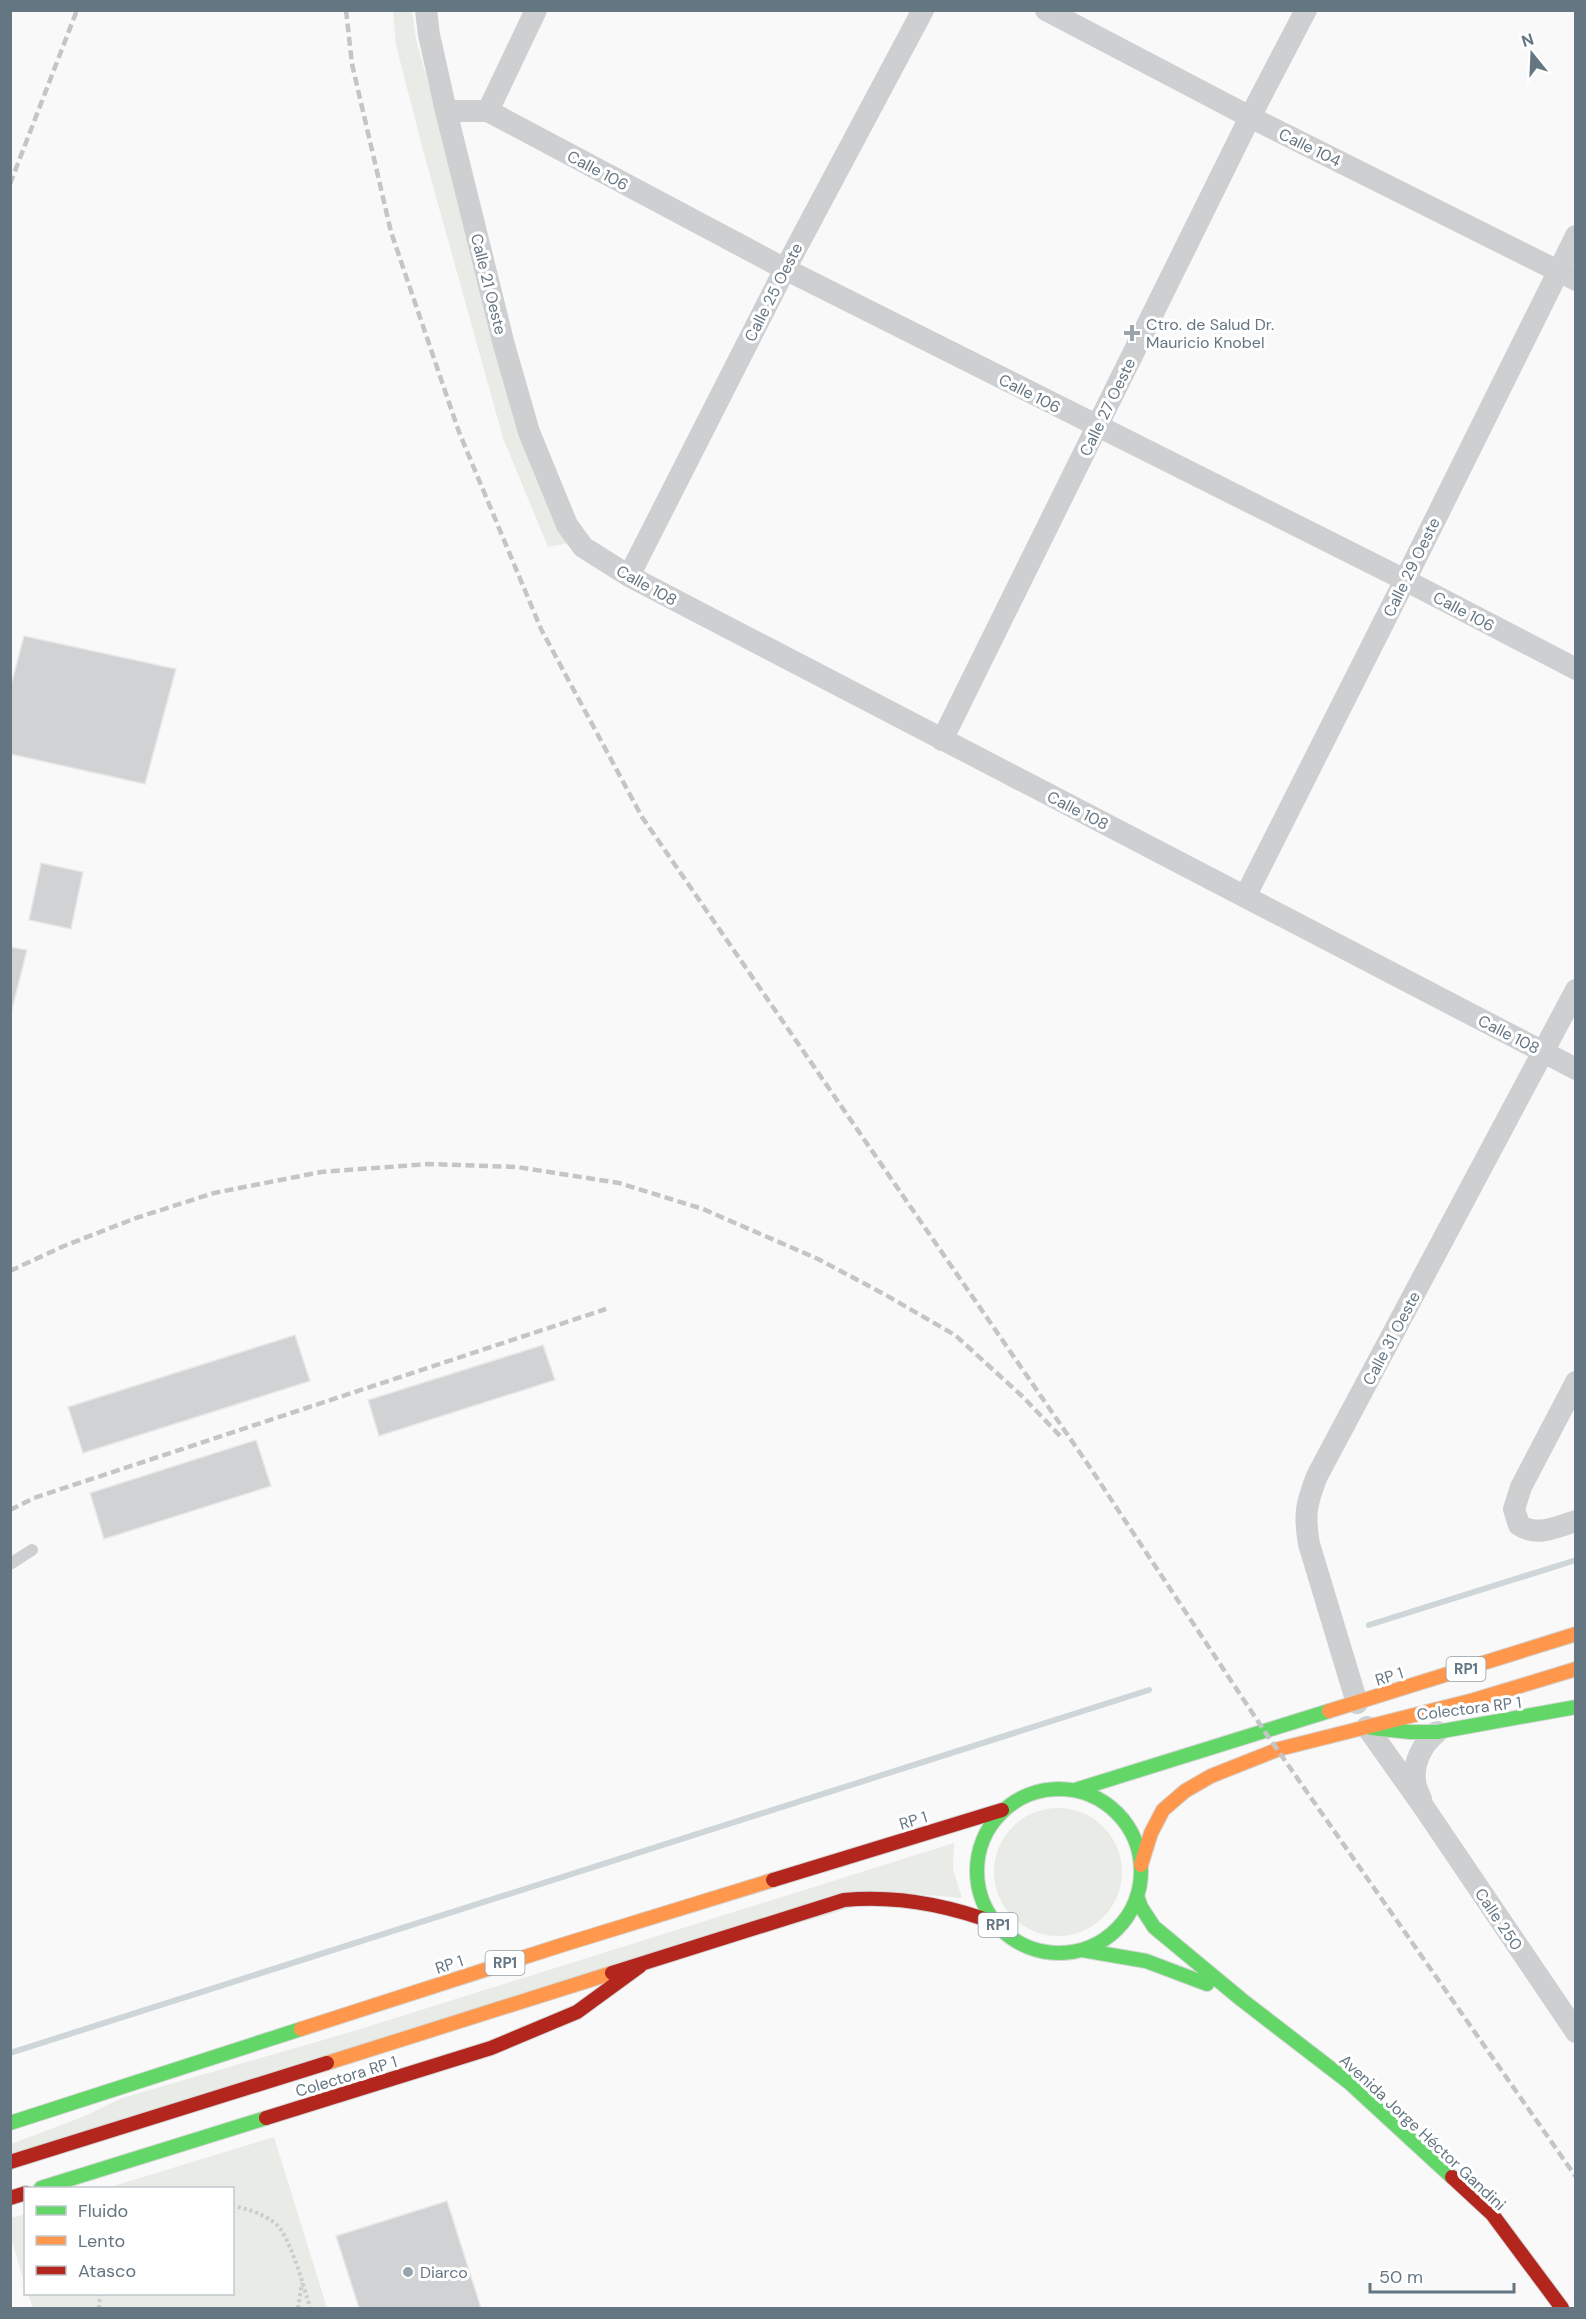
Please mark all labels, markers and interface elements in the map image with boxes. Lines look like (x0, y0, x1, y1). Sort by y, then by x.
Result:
north arrow (1502, 24, 1562, 84)
text: N (1519, 28, 1536, 52)
street label: Calle 104 (1275, 123, 1344, 172)
street label: Calle 106 (563, 146, 632, 195)
street label: Calle 21 Oeste (466, 231, 511, 337)
street label: Calle 25 Oeste (740, 239, 807, 345)
place label: Ctro. de Salud Dr. Mauricio Knobel (1146, 314, 1274, 353)
marker: Ctro. de Salud Dr. Mauricio Knobel (1123, 324, 1141, 342)
street label: Calle 27 Oeste (1075, 355, 1140, 460)
street label: Calle 106 (995, 369, 1064, 418)
street label: Calle 29 Oeste (1378, 514, 1445, 620)
street label: Calle 108 (613, 560, 681, 611)
street label: Calle 106 (1429, 587, 1498, 636)
street label: Calle 108 (1043, 786, 1112, 835)
street label: Calle 108 (1474, 1010, 1543, 1059)
street label: Calle 31 Oeste (1358, 1288, 1425, 1389)
road number: RP1 (1446, 1657, 1486, 1681)
street label: RP 1 (1373, 1662, 1406, 1691)
street label: Colectora RP 1 (1416, 1692, 1522, 1725)
street label: RP 1 (897, 1806, 930, 1835)
street label: Calle 250 (1470, 1884, 1527, 1954)
road number: RP1 (978, 1913, 1018, 1937)
street label: RP 1 (433, 1950, 466, 1979)
road number: RP1 (486, 1951, 524, 1975)
street label: Avenida Jorge Héctor Gandini (1335, 2050, 1510, 2215)
street label: Colectora RP 1 (293, 2051, 399, 2102)
legend (24, 2187, 234, 2295)
text: Fluido (78, 2199, 128, 2223)
text: Lento (78, 2229, 125, 2253)
scale bar (1370, 2256, 1514, 2294)
text: Atasco (78, 2259, 136, 2283)
place label: Diarco (420, 2262, 468, 2283)
marker: Diarco (401, 2265, 415, 2279)
text: 50 m (1379, 2265, 1423, 2289)

